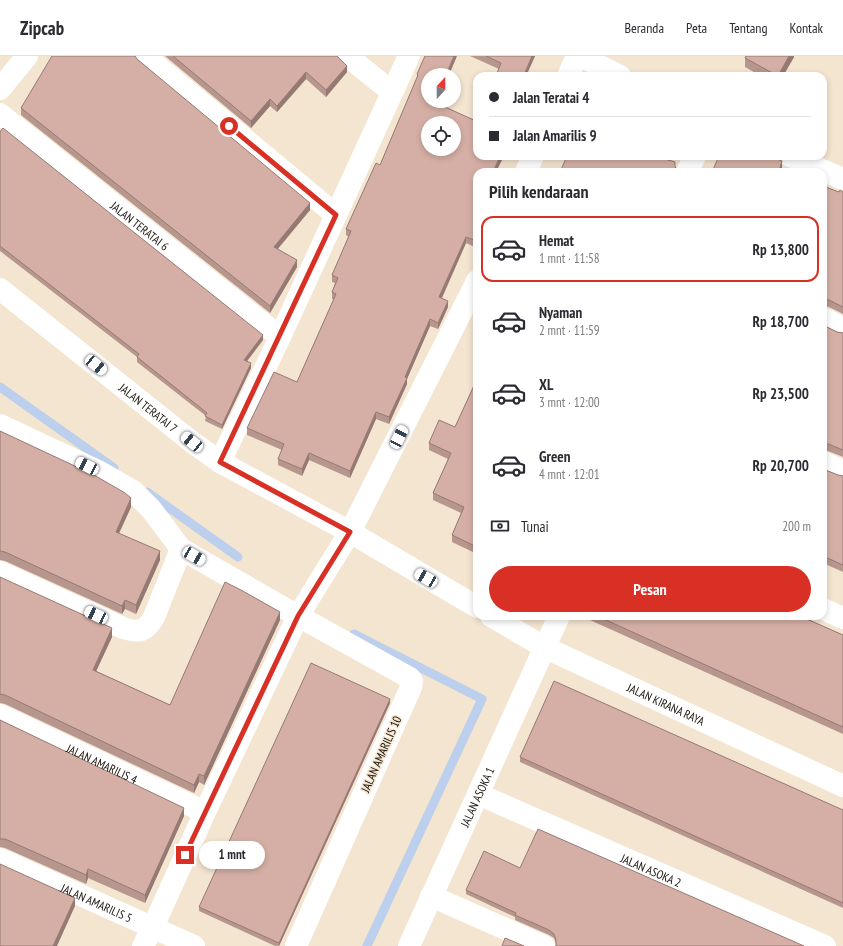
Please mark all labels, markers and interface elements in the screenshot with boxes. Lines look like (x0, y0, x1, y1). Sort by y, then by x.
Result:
text: Zipcab (20, 16, 64, 40)
text: Beranda (624, 19, 664, 37)
text: Peta (686, 19, 707, 37)
text: Tentang (729, 19, 768, 37)
text: Kontak (790, 19, 823, 37)
north arrow (421, 68, 461, 108)
map controls (421, 68, 461, 156)
text: Jalan Teratai 4 (513, 88, 589, 107)
button: locate (421, 116, 461, 156)
route start (220, 117, 238, 135)
text: Jalan Amarilis 9 (513, 126, 597, 145)
text: Pilih kendaraan (489, 180, 589, 203)
street label: JALAN TERATAI 6 (107, 197, 172, 253)
icon: car (491, 231, 527, 267)
text: Hemat (539, 231, 574, 250)
text: Rp 13,800 (753, 240, 809, 259)
text: 1 mnt · 11:58 (539, 250, 600, 267)
icon: car (491, 303, 527, 339)
text: Nyaman (539, 303, 582, 322)
text: Rp 18,700 (753, 312, 809, 331)
text: 2 mnt · 11:59 (539, 322, 600, 339)
car (83, 353, 109, 377)
icon: car (491, 375, 527, 411)
text: XL (539, 375, 553, 394)
street label: JALAN TERATAI 7 (116, 379, 181, 435)
text: Rp 23,500 (753, 384, 809, 403)
text: 3 mnt · 12:00 (539, 394, 600, 411)
car (388, 424, 410, 450)
car (179, 430, 205, 454)
icon: car (491, 447, 527, 483)
text: Green (539, 447, 571, 466)
car (74, 455, 100, 477)
text: Rp 20,700 (753, 456, 809, 475)
text: 4 mnt · 12:01 (539, 466, 600, 483)
icon: cash (489, 515, 511, 537)
text: Tunai (521, 517, 549, 536)
text: 200 m (782, 518, 811, 535)
car (181, 545, 207, 567)
button: Pesan (489, 566, 811, 612)
car (413, 567, 439, 589)
car (83, 604, 109, 626)
street label: JALAN KIRANA RAYA (624, 679, 707, 728)
street label: JALAN AMARILIS 10 (357, 714, 404, 795)
street label: JALAN AMARILIS 4 (63, 740, 140, 787)
street label: JALAN ASOKA 1 (456, 764, 497, 830)
callout: 1 mnt (199, 841, 265, 869)
route end (176, 846, 194, 864)
text: 1 mnt (218, 846, 246, 863)
street label: JALAN ASOKA 2 (618, 850, 684, 890)
street label: JALAN AMARILIS 5 (58, 879, 135, 925)

